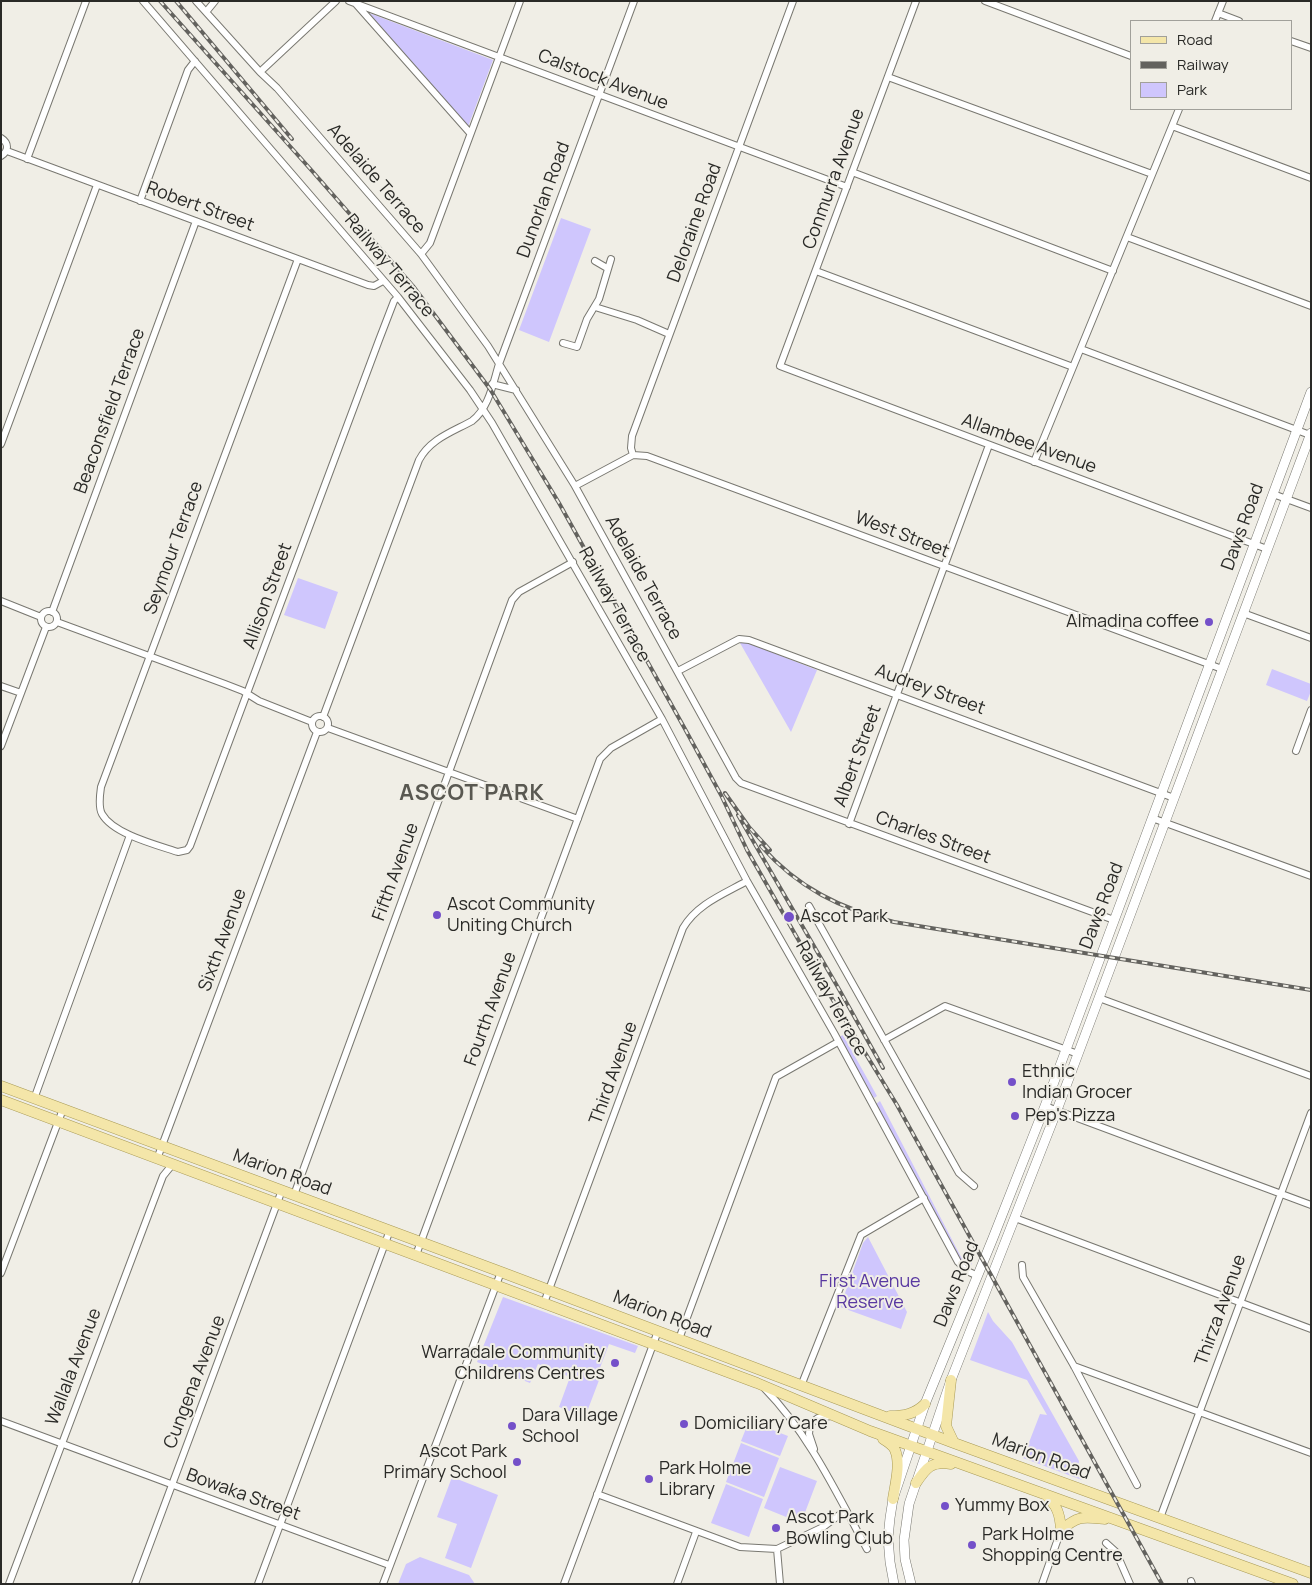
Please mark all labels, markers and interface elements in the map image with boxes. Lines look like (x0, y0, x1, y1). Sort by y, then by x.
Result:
legend (1130, 20, 1292, 110)
text: Road (1177, 29, 1213, 50)
street label: Calstock Avenue (535, 45, 671, 115)
text: Railway (1177, 54, 1229, 75)
text: Park (1177, 79, 1207, 100)
street label: Conmurra Avenue (799, 106, 869, 252)
street label: Adelaide Terrace (322, 120, 430, 238)
street label: Dunorlan Road (513, 139, 575, 261)
street label: Deloraine Road (663, 160, 727, 286)
street label: Robert Street (143, 177, 257, 237)
street label: Railway Terrace (340, 210, 438, 322)
street label: Beaconsfield Terrace (70, 325, 150, 497)
street label: Allambee Avenue (959, 410, 1099, 478)
street label: Seymour Terrace (140, 478, 208, 618)
street label: Daws Road (1217, 481, 1269, 573)
street label: West Street (852, 507, 952, 563)
street label: Adelaide Terrace (600, 512, 686, 644)
street label: Allison Street (239, 540, 297, 652)
street label: Railway Terrace (573, 544, 655, 666)
place label: Almadina coffee (1066, 611, 1199, 633)
marker: Almadina coffee (1203, 616, 1215, 628)
street label: Audrey Street (872, 660, 988, 720)
street label: Albert Street (830, 702, 886, 810)
district label: ASCOT PARK (398, 781, 546, 807)
street label: Charles Street (873, 807, 993, 869)
street label: Fifth Avenue (368, 820, 424, 924)
street label: Daws Road (1076, 860, 1128, 952)
street label: Sixth Avenue (194, 886, 252, 994)
place label: Ascot Community Uniting Church (447, 894, 595, 936)
place label: Ascot Park (800, 906, 888, 928)
marker: Ascot Community Uniting Church (431, 909, 443, 921)
marker: Ascot Park (782, 910, 796, 924)
street label: Railway Terrace (790, 938, 872, 1060)
street label: Fourth Avenue (460, 949, 522, 1069)
street label: Third Avenue (585, 1019, 643, 1127)
place label: Ethnic Indian Grocer (1022, 1061, 1132, 1104)
marker: Ethnic Indian Grocer (1006, 1076, 1018, 1088)
place label: Pep's Pizza (1025, 1105, 1115, 1127)
marker: Pep's Pizza (1009, 1110, 1021, 1122)
street label: Marion Road (230, 1145, 334, 1201)
street label: Daws Road (930, 1238, 984, 1330)
street label: Thirza Avenue (1191, 1252, 1251, 1368)
park label: First Avenue Reserve (819, 1271, 921, 1314)
street label: Marion Road (610, 1286, 714, 1344)
street label: Wallala Avenue (42, 1305, 106, 1429)
street label: Cungena Avenue (160, 1312, 230, 1452)
place label: Warradale Community Childrens Centres (421, 1342, 605, 1385)
marker: Warradale Community Childrens Centres (609, 1357, 621, 1369)
place label: Dara Village School (522, 1405, 618, 1448)
place label: Domiciliary Care (694, 1413, 828, 1435)
marker: Domiciliary Care (678, 1418, 690, 1430)
marker: Dara Village School (506, 1420, 518, 1432)
street label: Marion Road (989, 1429, 1093, 1485)
place label: Ascot Park Primary School (383, 1441, 507, 1484)
marker: Ascot Park Primary School (511, 1456, 523, 1468)
place label: Park Holme Library (659, 1458, 751, 1500)
street label: Bowaka Street (183, 1464, 303, 1526)
marker: Park Holme Library (643, 1473, 655, 1485)
place label: Yummy Box (955, 1495, 1049, 1517)
marker: Yummy Box (939, 1500, 951, 1512)
place label: Ascot Park Bowling Club (786, 1507, 893, 1550)
marker: Ascot Park Bowling Club (770, 1522, 782, 1534)
place label: Park Holme Shopping Centre (982, 1524, 1123, 1566)
marker: Park Holme Shopping Centre (966, 1539, 978, 1551)

